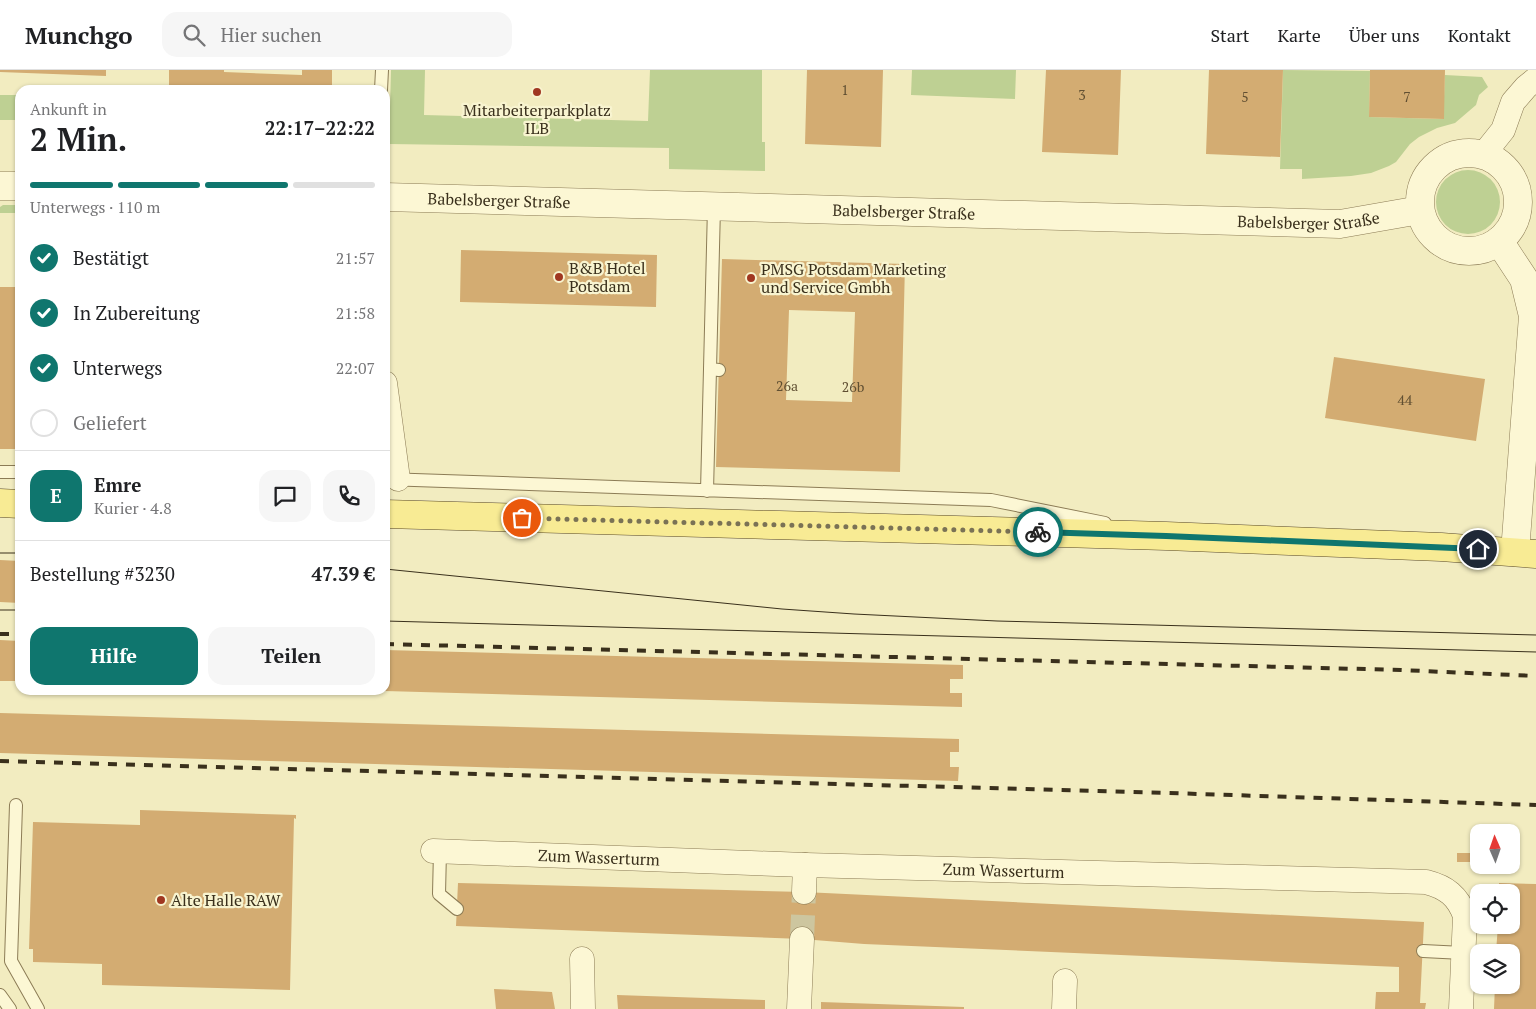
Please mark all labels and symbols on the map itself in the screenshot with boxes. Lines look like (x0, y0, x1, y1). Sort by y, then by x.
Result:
house number: 1 (841, 80, 849, 99)
house number: 3 (1078, 85, 1086, 104)
marker: Mitarbeiterparkplatz ILB (531, 86, 543, 98)
house number: 5 (1241, 87, 1249, 106)
house number: 7 (1403, 87, 1411, 106)
place label: Mitarbeiterparkplatz ILB (463, 99, 611, 139)
street label: Babelsberger Straße (427, 187, 571, 213)
street label: Babelsberger Straße (832, 199, 976, 225)
street label: Babelsberger Straße (1237, 206, 1381, 235)
place label: B&B Hotel Potsdam (569, 257, 646, 297)
place label: PMSG Potsdam Marketing und Service Gmbh (761, 258, 947, 298)
marker: B&B Hotel Potsdam (553, 271, 565, 283)
marker: PMSG Potsdam Marketing und Service Gmbh (745, 272, 757, 284)
house number: 26a (776, 376, 798, 395)
house number: 26b (842, 377, 865, 396)
house number: 44 (1398, 390, 1413, 409)
pin (501, 497, 543, 539)
courier (1013, 507, 1063, 557)
pin (1457, 528, 1499, 570)
north arrow (1470, 824, 1520, 874)
street label: Zum Wasserturm (538, 844, 660, 871)
street label: Zum Wasserturm (942, 858, 1065, 883)
place label: Alte Halle RAW (171, 889, 281, 911)
marker: Alte Halle RAW (155, 894, 167, 906)

